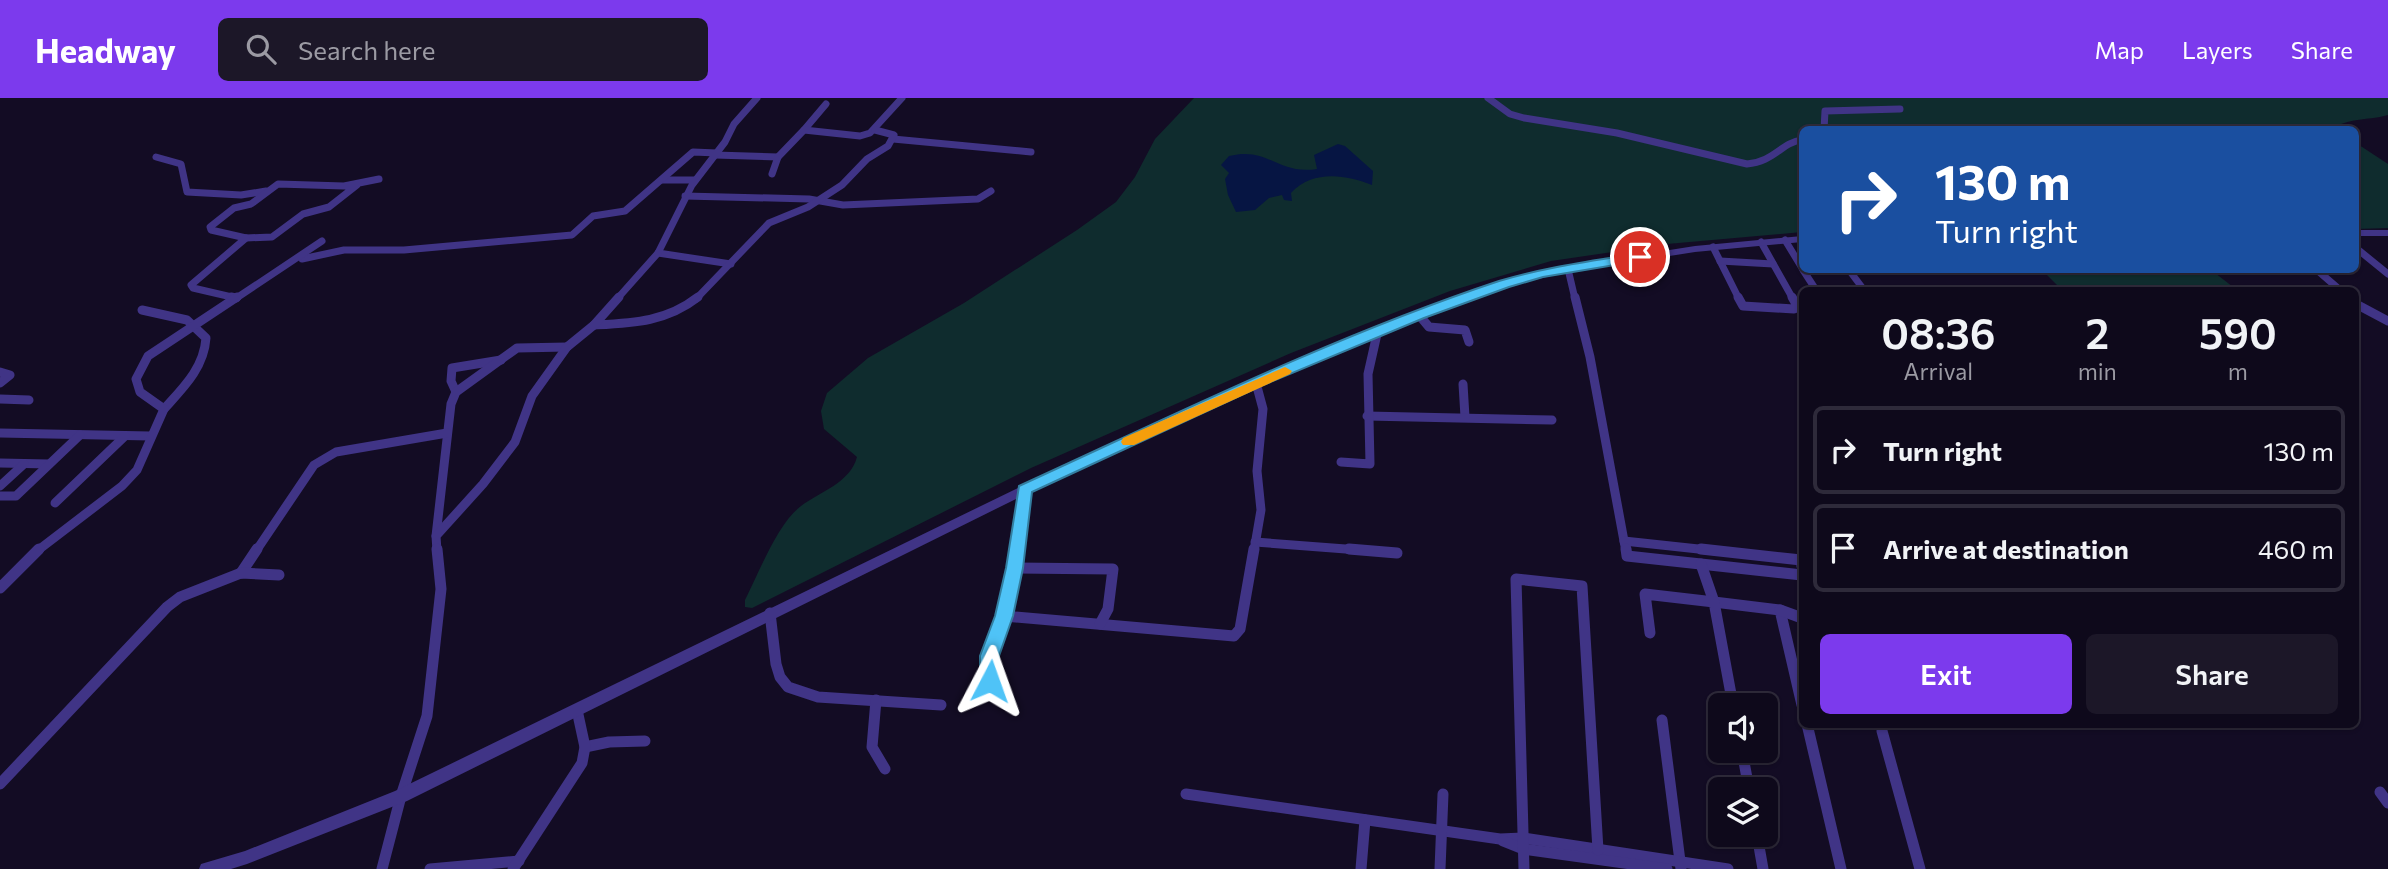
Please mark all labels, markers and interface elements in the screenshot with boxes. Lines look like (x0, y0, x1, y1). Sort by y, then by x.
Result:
search box (218, 18, 708, 81)
text: Headway (35, 29, 176, 70)
icon: search (242, 30, 280, 68)
text: Search here (298, 34, 436, 65)
text: Map (2095, 35, 2144, 64)
text: Layers (2182, 35, 2253, 64)
text: Share (2291, 35, 2353, 64)
text: 130 m (1935, 150, 2070, 210)
icon: right (1820, 154, 1911, 245)
text: Turn right (1935, 210, 2078, 250)
pin (1610, 227, 1670, 287)
icon: arrive (1621, 238, 1659, 276)
text: 08:36 (1881, 306, 1995, 358)
text: 2 (2085, 306, 2109, 358)
text: 590 (2199, 306, 2277, 358)
text: Arrival (1904, 357, 1973, 385)
text: min (2078, 357, 2117, 385)
text: m (2228, 357, 2248, 385)
icon: right (1824, 431, 1862, 469)
text: Turn right (1883, 435, 2002, 466)
text: 130 m (2263, 435, 2334, 466)
icon: arrive (1824, 529, 1862, 567)
text: Arrive at destination (1883, 533, 2129, 564)
text: 460 m (2258, 533, 2334, 564)
button: Exit (1820, 634, 2072, 714)
button: Share (2086, 634, 2338, 714)
position arrow (953, 644, 1027, 718)
map controls (1708, 693, 1778, 847)
button: sound (1708, 693, 1778, 763)
button: layers (1708, 777, 1778, 847)

